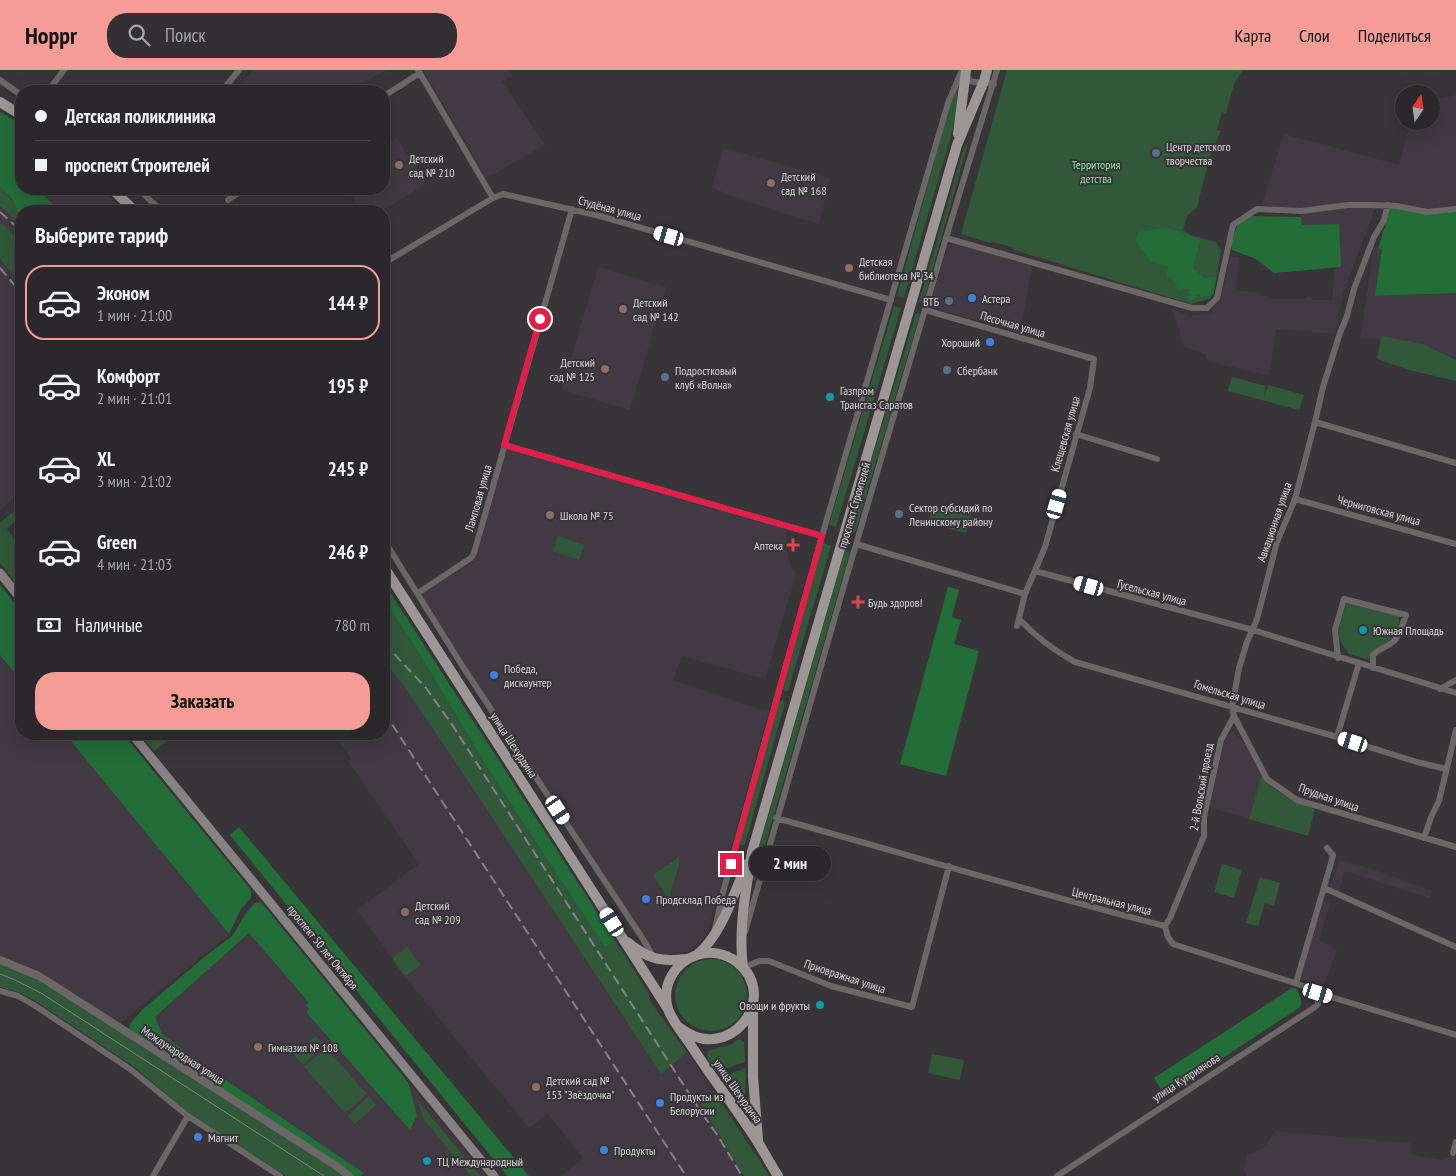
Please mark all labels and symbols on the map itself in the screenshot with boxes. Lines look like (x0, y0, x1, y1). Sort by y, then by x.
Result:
north arrow (1395, 85, 1440, 130)
place label: Центр детского творчества (1166, 139, 1231, 168)
marker: Центр детского творчества (1150, 147, 1162, 159)
place label: Детский сад № 210 (409, 151, 455, 180)
park label: Территория детства (1072, 157, 1121, 186)
marker: Детский сад № 210 (393, 159, 405, 171)
place label: Детский сад № 168 (781, 169, 827, 198)
marker: Детский сад № 168 (765, 177, 777, 189)
street label: Студёная улица (577, 192, 644, 224)
car (652, 225, 685, 247)
place label: Детская библиотека № 34 (859, 254, 934, 283)
marker: Детская библиотека № 34 (843, 262, 855, 274)
place label: Астера (982, 291, 1011, 306)
marker: Астера (966, 292, 978, 304)
place label: ВТБ (923, 294, 939, 309)
place label: Детский сад № 142 (633, 295, 679, 324)
marker: ВТБ (943, 295, 955, 307)
marker: Детский сад № 142 (617, 303, 629, 315)
route start (529, 308, 551, 330)
street label: Песочная улица (979, 308, 1047, 340)
place label: Хороший (941, 335, 980, 350)
marker: Хороший (984, 336, 996, 348)
place label: Детский сад № 125 (549, 355, 595, 384)
marker: Детский сад № 125 (599, 363, 611, 375)
place label: Подростковый клуб «Волна» (675, 363, 736, 392)
place label: Сбербанк (957, 363, 998, 378)
marker: Сбербанк (941, 364, 953, 376)
marker: Подростковый клуб «Волна» (659, 371, 671, 383)
place label: Газпром Трансгаз Саратов (840, 383, 913, 412)
marker: Газпром Трансгаз Саратов (824, 391, 836, 403)
street label: Клещевская улица (1047, 394, 1083, 474)
street label: проспект Строителей (835, 460, 873, 550)
street label: Ламповая улица (461, 463, 495, 534)
street label: Авиационная улица (1253, 480, 1295, 564)
car (1045, 488, 1068, 520)
street label: Черниговская улица (1336, 492, 1422, 528)
place label: Сектор субсидий по Ленинскому району (908, 500, 993, 529)
place label: Школа № 75 (560, 508, 614, 523)
marker: Сектор субсидий по Ленинскому району (893, 508, 905, 520)
marker: Школа № 75 (544, 509, 556, 521)
place label: Аптека (754, 538, 783, 553)
marker: Аптека (787, 539, 799, 551)
car (1072, 575, 1105, 597)
street label: Гусельская улица (1116, 576, 1189, 609)
place label: Будь здоров! (868, 595, 923, 610)
marker: Будь здоров! (852, 596, 864, 608)
place label: Южная Площадь (1373, 623, 1444, 638)
marker: Южная Площадь (1357, 624, 1369, 636)
place label: Победа, дискаунтер (504, 661, 552, 690)
marker: Победа, дискаунтер (488, 669, 500, 681)
street label: Гомельская улица (1192, 676, 1268, 712)
street label: улица Шехурдина (487, 709, 541, 781)
car (1336, 730, 1369, 754)
street label: 2-й Вольский проезд (1186, 741, 1216, 832)
street label: Прудная улица (1297, 780, 1361, 814)
car (543, 793, 572, 827)
callout: 2 мин (748, 846, 831, 882)
route end (720, 853, 742, 875)
street label: Центральная улица (1071, 884, 1154, 918)
place label: Продсклад Победа (656, 892, 736, 907)
marker: Продсклад Победа (640, 893, 652, 905)
place label: Детский сад № 209 (415, 898, 461, 927)
street label: проспект 50 лет Октября (284, 902, 362, 993)
car (597, 905, 626, 939)
marker: Детский сад № 209 (399, 906, 411, 918)
street label: Приовражная улица (802, 956, 888, 996)
car (1301, 981, 1334, 1005)
place label: Овощи и фрукты (739, 998, 810, 1013)
marker: Овощи и фрукты (814, 999, 826, 1011)
street label: Международная улица (138, 1022, 228, 1088)
place label: Гимназия № 108 (268, 1040, 338, 1055)
marker: Гимназия № 108 (252, 1041, 264, 1053)
street label: улица Куприянова (1149, 1049, 1223, 1104)
street label: улица Шехурдина (710, 1056, 766, 1126)
place label: Детский сад № 153 "Звёздочка" (546, 1073, 615, 1102)
marker: Детский сад № 153 "Звёздочка" (530, 1081, 542, 1093)
place label: Продукты из Белорусии (670, 1089, 723, 1118)
marker: Продукты из Белорусии (654, 1097, 666, 1109)
place label: Магнит (208, 1130, 238, 1145)
marker: Магнит (192, 1131, 204, 1143)
place label: Продукты (614, 1143, 655, 1158)
marker: Продукты (598, 1144, 610, 1156)
place label: ТЦ Международный (437, 1154, 523, 1169)
marker: ТЦ Международный (421, 1155, 433, 1167)

